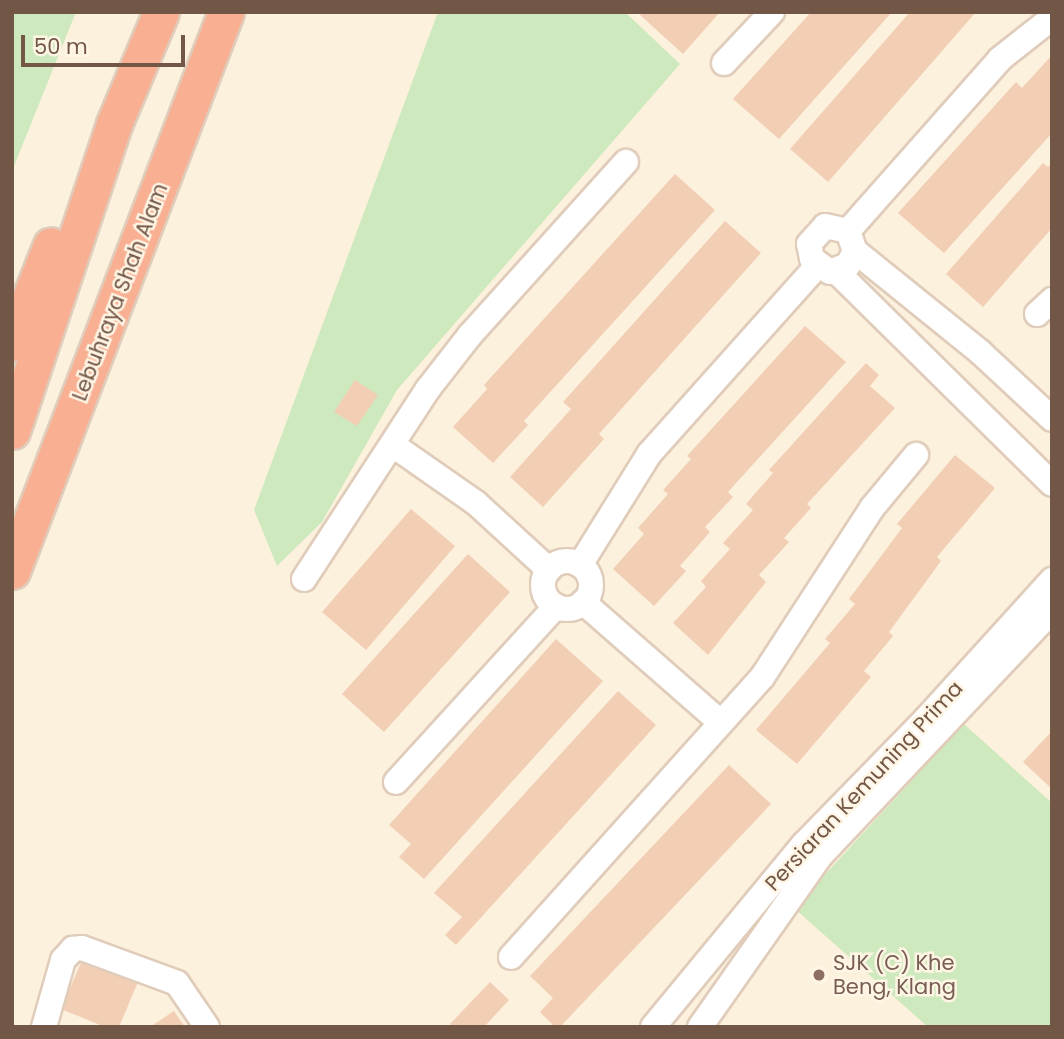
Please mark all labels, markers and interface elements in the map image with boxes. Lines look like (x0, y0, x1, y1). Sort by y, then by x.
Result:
scale bar (24, 21, 189, 65)
text: 50 m (34, 32, 88, 61)
street label: Lebuhraya Shah Alam (67, 180, 173, 404)
street label: Persiaran Kemuning Prima (760, 676, 968, 896)
place label: SJK (C) Khe Beng, Klang (833, 950, 956, 1000)
marker: SJK (C) Khe Beng, Klang (811, 967, 827, 983)

